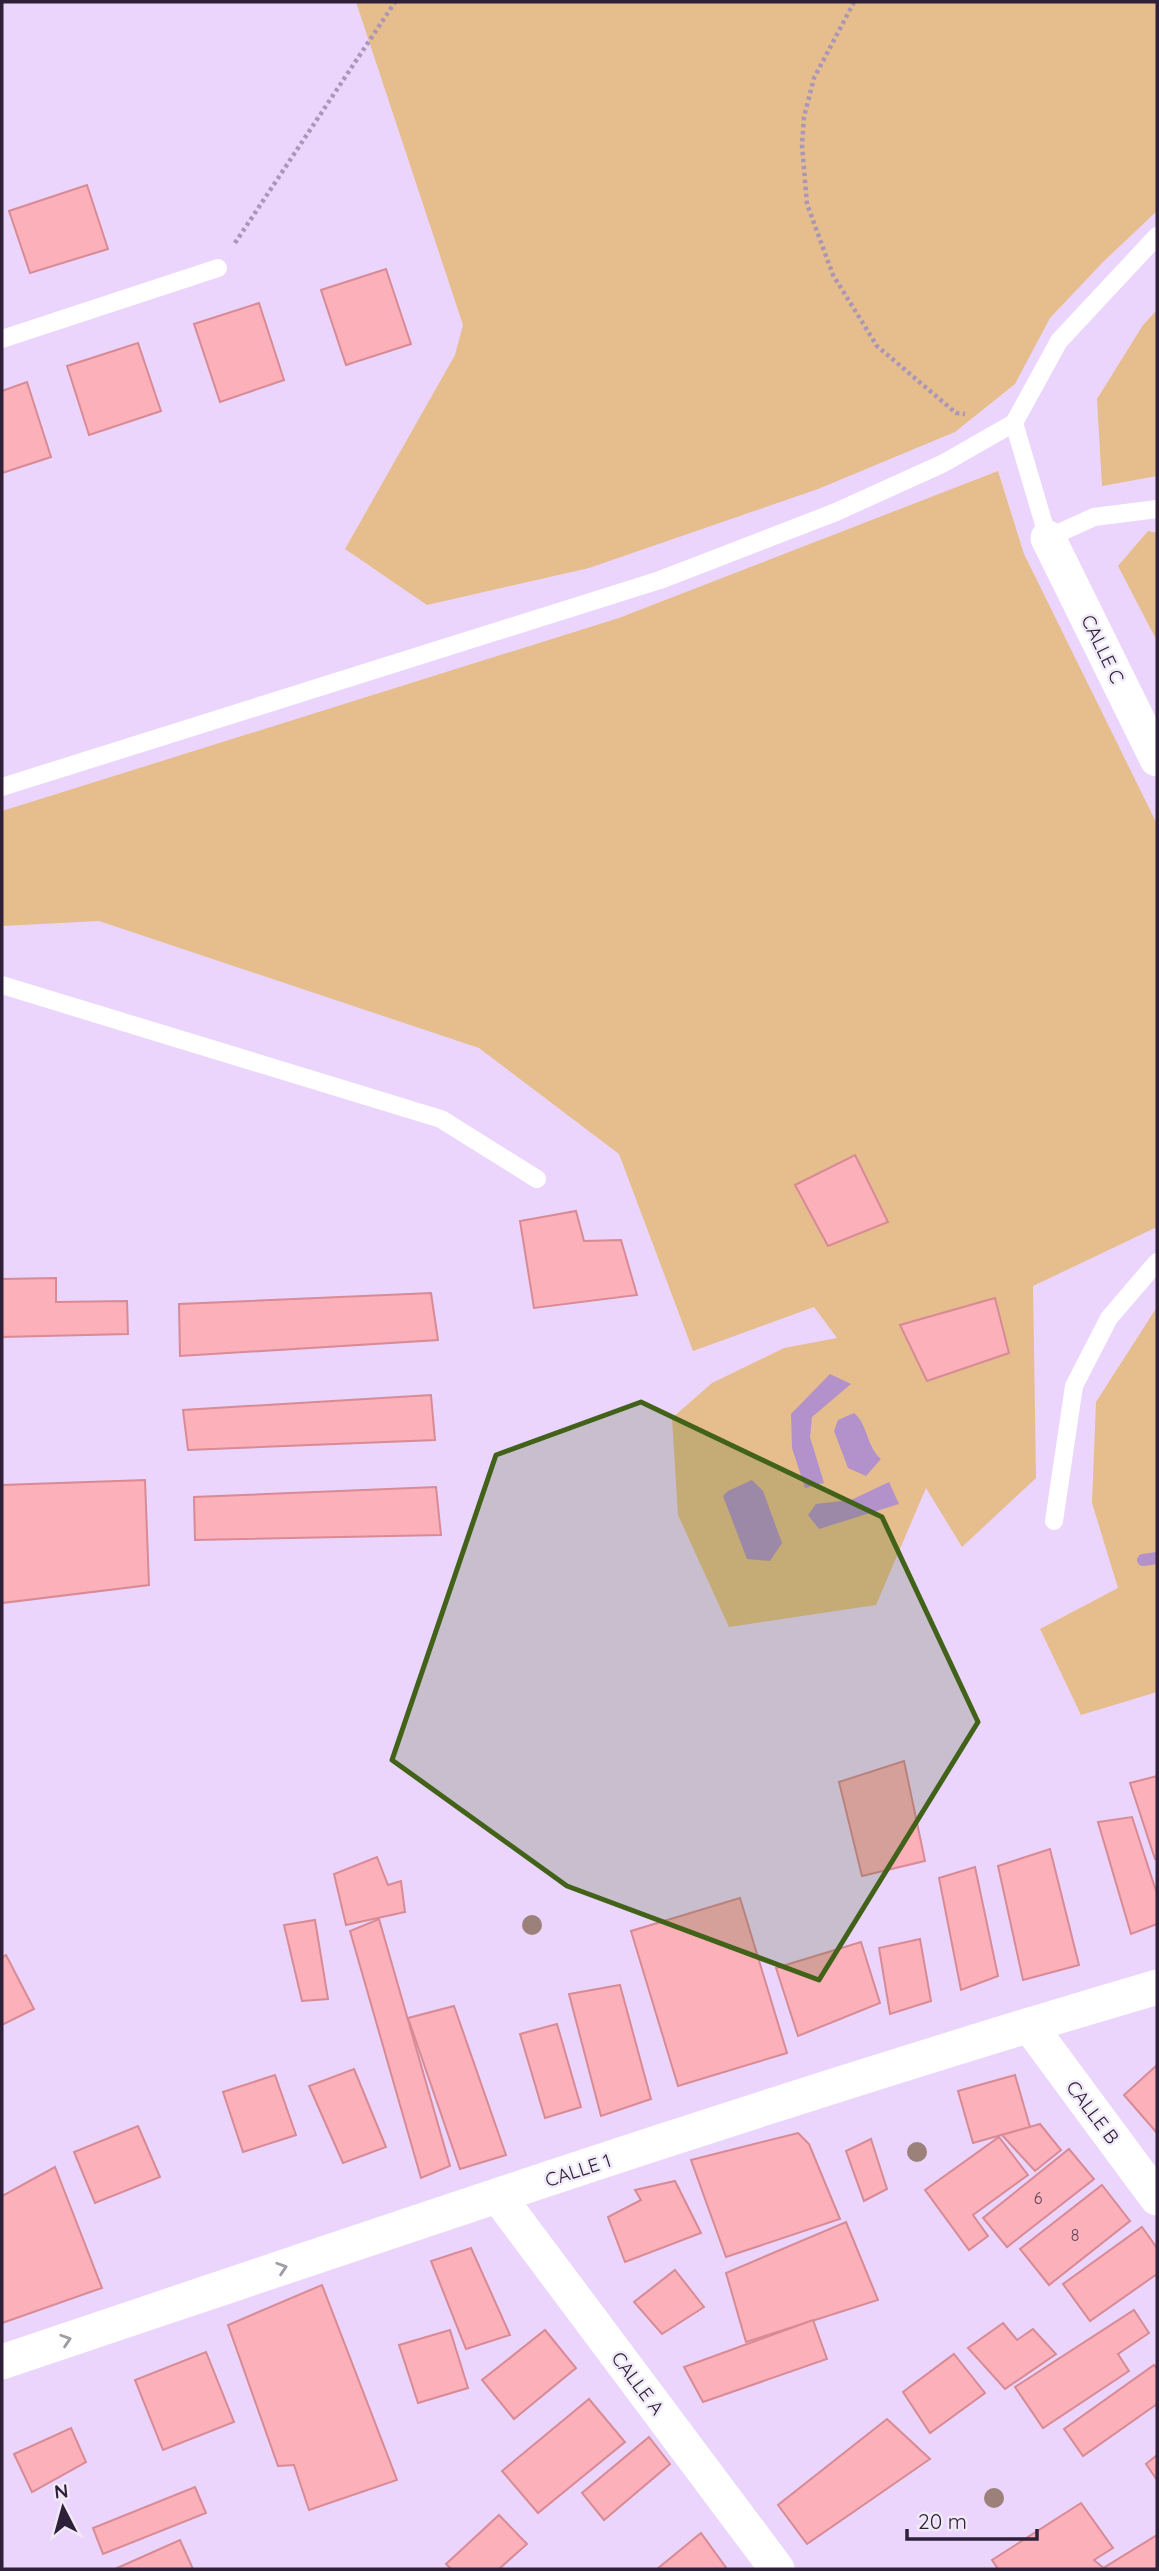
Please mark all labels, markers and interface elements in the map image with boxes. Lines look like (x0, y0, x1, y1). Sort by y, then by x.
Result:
street label: CALLE C (1076, 611, 1130, 687)
street label: CALLE B (1061, 2076, 1125, 2148)
street label: CALLE 1 (542, 2148, 614, 2192)
house number: 6 (1034, 2188, 1043, 2208)
house number: 8 (1071, 2225, 1079, 2245)
one-way arrow (276, 2262, 288, 2276)
one-way arrow (60, 2334, 72, 2348)
street label: CALLE A (606, 2347, 670, 2419)
north arrow (28, 2473, 98, 2543)
text: N (53, 2478, 69, 2504)
scale bar (907, 2498, 1036, 2542)
text: 20 m (918, 2508, 967, 2534)

